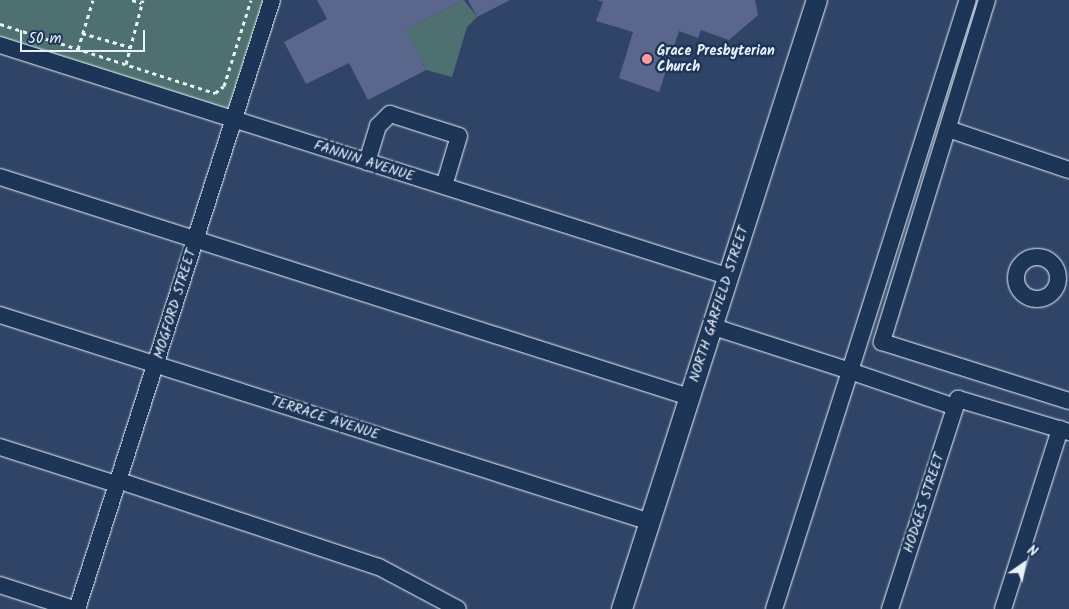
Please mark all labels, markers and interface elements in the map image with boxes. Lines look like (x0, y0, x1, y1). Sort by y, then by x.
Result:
scale bar (22, 20, 148, 52)
text: 50 m (28, 27, 62, 51)
place label: Grace Presbyterian Church (657, 43, 775, 75)
marker: Grace Presbyterian Church (641, 53, 653, 65)
street label: FANNIN AVENUE (312, 137, 416, 185)
street label: NORTH GARFIELD STREET (686, 224, 752, 384)
street label: MOGFORD STREET (150, 247, 200, 361)
street label: TERRACE AVENUE (269, 393, 381, 443)
street label: HODGES STREET (900, 451, 948, 555)
north arrow (999, 539, 1049, 589)
text: N (1022, 540, 1042, 563)

